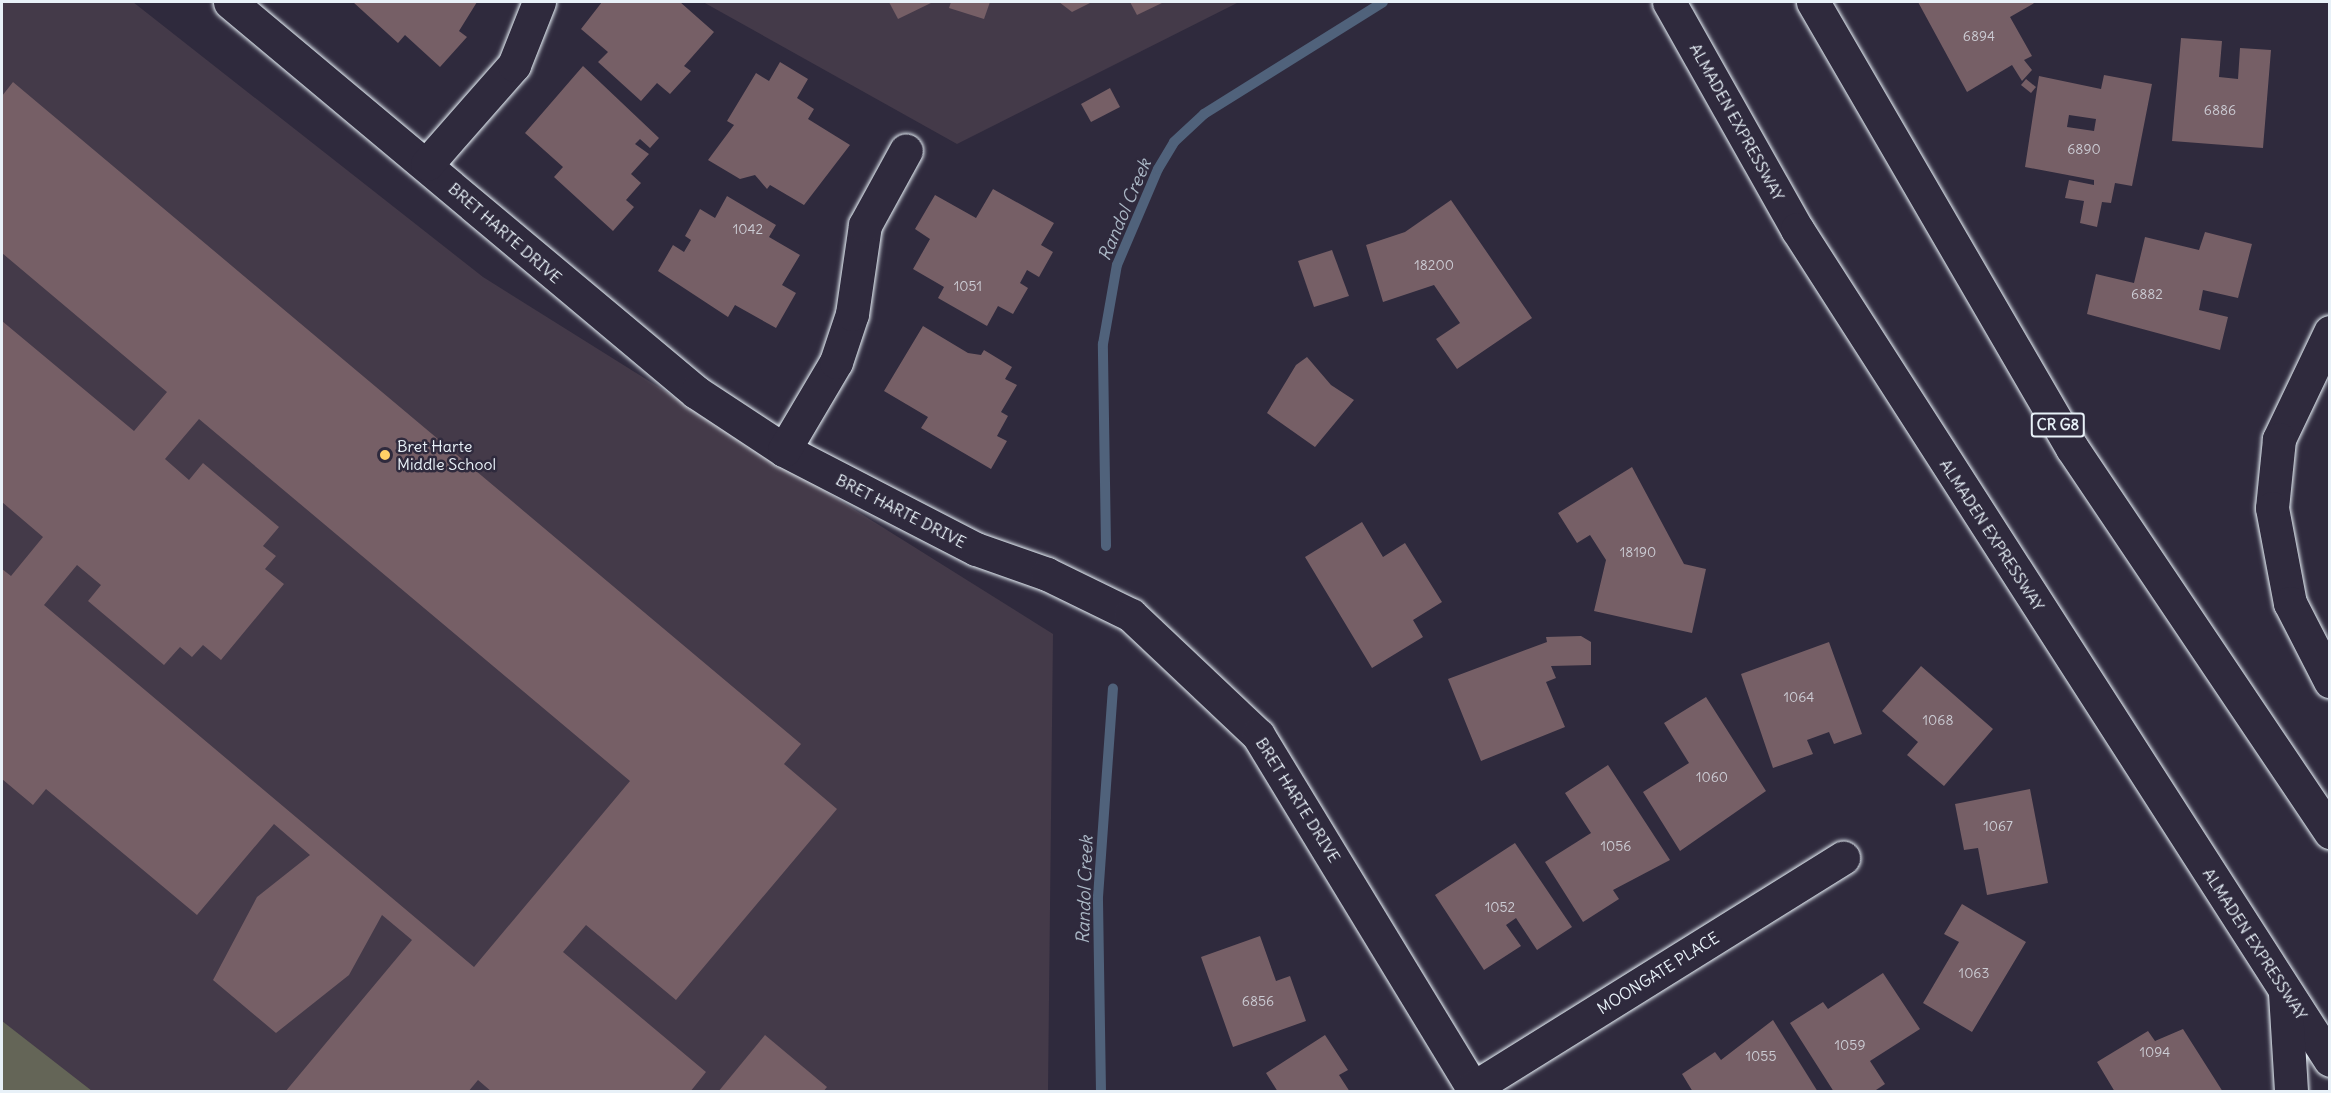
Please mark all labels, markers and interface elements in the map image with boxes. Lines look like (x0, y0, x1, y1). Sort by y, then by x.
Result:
house number: 6894 (1963, 28, 1995, 44)
street label: ALMADEN EXPRESSWAY (1686, 40, 1788, 204)
house number: 6886 (2204, 102, 2236, 118)
house number: 6890 (2067, 141, 2101, 157)
water label: Randol Creek (1094, 156, 1156, 264)
street label: BRET HARTE DRIVE (445, 179, 565, 287)
house number: 1042 (733, 221, 763, 237)
house number: 18200 (1414, 257, 1454, 273)
house number: 1051 (954, 278, 982, 294)
house number: 6882 (2131, 286, 2163, 302)
road number: CR G8 (2030, 413, 2086, 437)
place label: Bret Harte Middle School (397, 436, 496, 474)
marker: Bret Harte Middle School (378, 448, 392, 462)
street label: ALMADEN EXPRESSWAY (1936, 456, 2048, 614)
street label: BRET HARTE DRIVE (833, 470, 969, 552)
house number: 18190 (1620, 544, 1656, 560)
house number: 1064 (1784, 689, 1814, 705)
house number: 1068 (1923, 712, 1953, 728)
street label: BRET HARTE DRIVE (1252, 734, 1344, 866)
house number: 1060 (1696, 769, 1728, 785)
house number: 1067 (1983, 818, 2013, 834)
water label: Randol Creek (1072, 836, 1098, 944)
house number: 1056 (1601, 838, 1631, 854)
street label: ALMADEN EXPRESSWAY (2199, 865, 2311, 1023)
house number: 1052 (1485, 899, 1515, 915)
street label: MOONGATE PLACE (1594, 928, 1722, 1018)
house number: 1063 (1959, 965, 1989, 981)
house number: 6856 (1242, 993, 1274, 1009)
house number: 1059 (1835, 1037, 1865, 1053)
house number: 1094 (2140, 1044, 2170, 1060)
house number: 1055 (1746, 1048, 1776, 1064)

